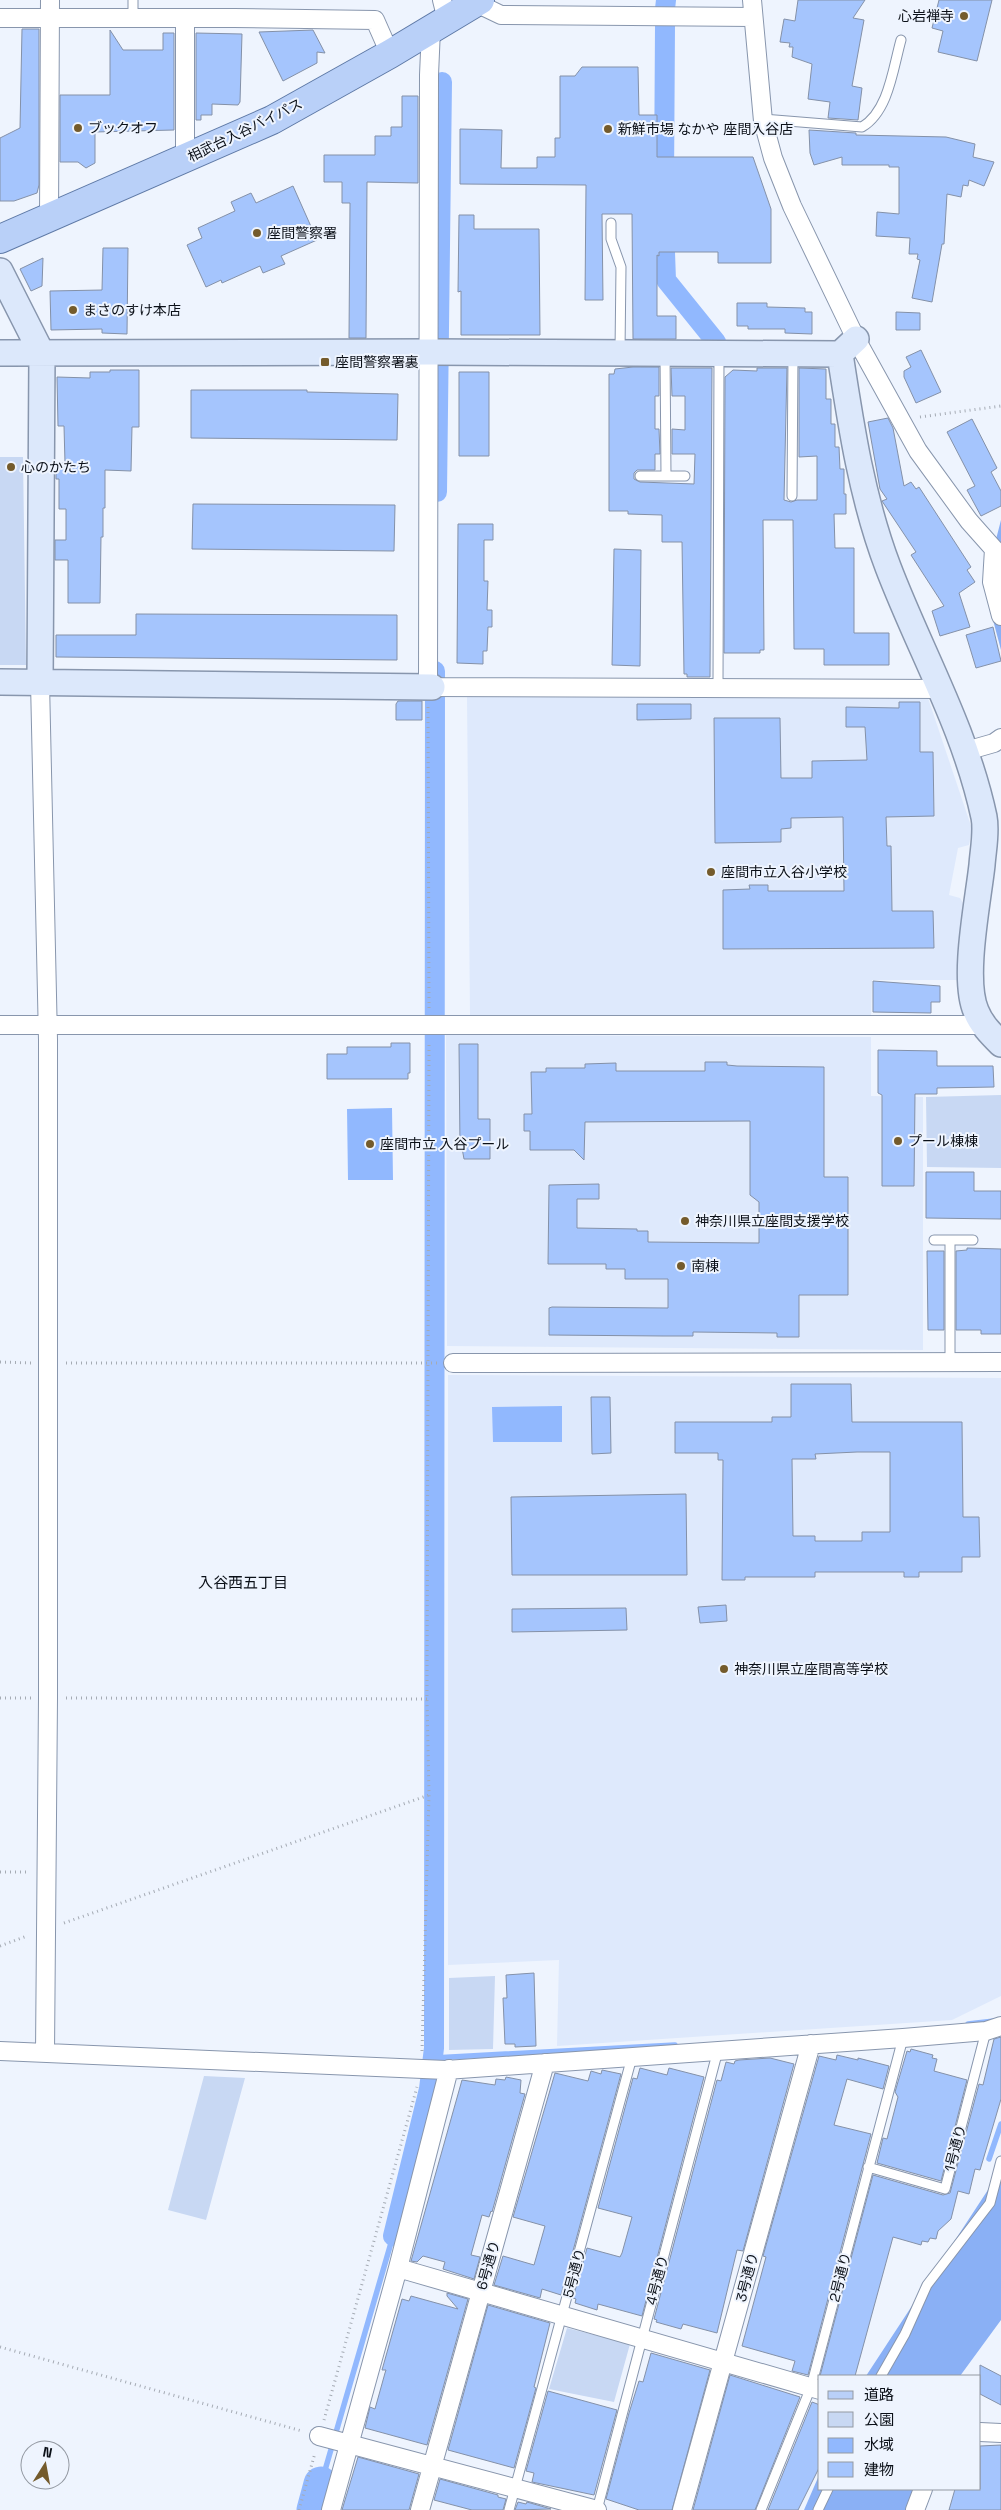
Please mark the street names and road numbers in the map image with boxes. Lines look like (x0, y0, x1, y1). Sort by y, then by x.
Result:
street label: 相武台入谷バイパス (185, 94, 305, 166)
street label: 1号通り (940, 2123, 970, 2173)
street label: 6号通り (472, 2238, 504, 2292)
street label: 5号通り (559, 2246, 589, 2300)
street label: 3号通り (732, 2250, 762, 2304)
street label: 2号通り (825, 2250, 855, 2304)
street label: 4号通り (642, 2253, 672, 2307)

